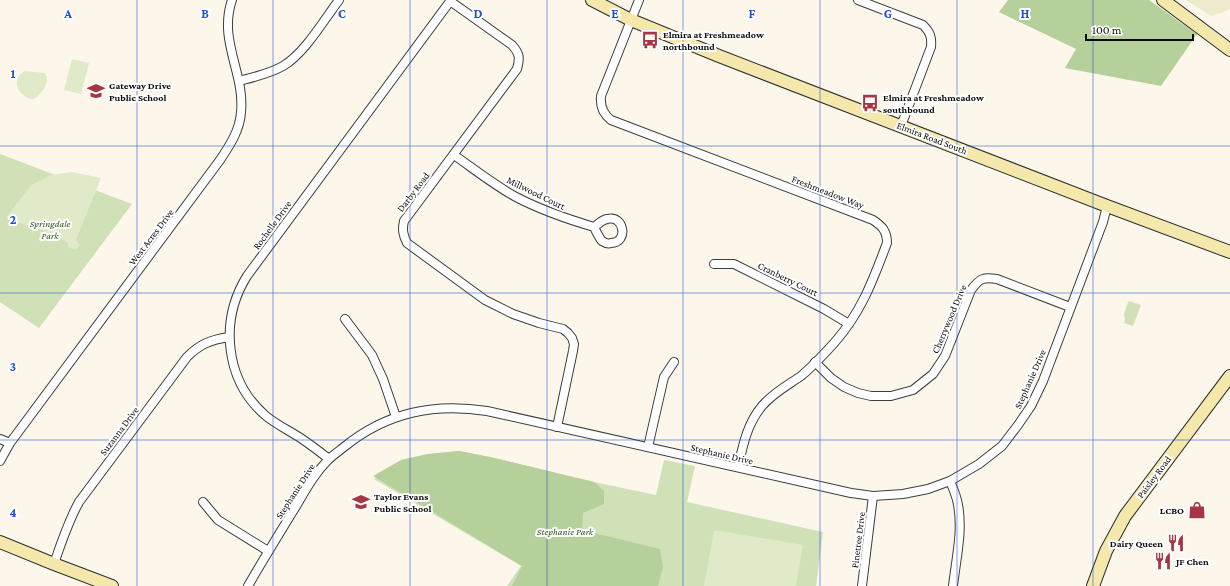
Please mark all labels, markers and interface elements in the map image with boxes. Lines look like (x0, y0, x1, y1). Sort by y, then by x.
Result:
text: A (63, 6, 72, 21)
text: B (201, 6, 209, 21)
text: C (338, 6, 346, 21)
text: D (474, 6, 483, 21)
text: E (611, 6, 619, 21)
text: F (749, 6, 756, 21)
text: G (884, 6, 892, 21)
text: H (1021, 6, 1030, 21)
scale bar (1086, 16, 1193, 42)
text: 100 m (1092, 23, 1122, 37)
place label: Elmira at Freshmeadow northbound (663, 29, 765, 52)
bus stop icon: Elmira at Freshmeadow northbound (640, 30, 660, 50)
text: 1 (11, 66, 16, 81)
place label: Gateway Drive Public School (109, 80, 171, 103)
school or university icon: Gateway Drive Public School (86, 81, 106, 101)
place label: Elmira at Freshmeadow southbound (883, 92, 985, 115)
bus stop icon: Elmira at Freshmeadow southbound (860, 93, 880, 113)
street label: Elmira Road South (895, 120, 969, 157)
street label: Darby Road (395, 169, 432, 214)
street label: Freshmeadow Way (790, 173, 866, 211)
street label: Millwood Court (505, 174, 568, 212)
street label: Rochelle Drive (251, 198, 294, 252)
street label: West Acres Drive (126, 206, 176, 267)
text: 2 (10, 212, 17, 227)
park label: Springdale Park (30, 218, 71, 241)
street label: Cranberry Court (756, 260, 820, 299)
street label: Cherrywood Drive (930, 282, 969, 355)
street label: Stephanie Drive (1012, 347, 1048, 410)
text: 3 (10, 359, 16, 374)
street label: Suzanna Drive (97, 404, 141, 457)
street label: Stephanie Drive (690, 441, 755, 467)
street label: Paisley Road (1135, 453, 1174, 500)
street label: Stephanie Drive (273, 461, 317, 521)
place label: Taylor Evans Public School (374, 491, 431, 514)
school or university icon: Taylor Evans Public School (351, 492, 371, 512)
shop icon: LCBO (1187, 500, 1207, 520)
text: 4 (9, 505, 17, 520)
place label: LCBO (1160, 505, 1184, 516)
street label: Pinetree Drive (849, 511, 867, 569)
park label: Stephanie Park (537, 526, 594, 537)
restaurant icon: Dairy Queen (1166, 533, 1186, 553)
place label: Dairy Queen (1110, 538, 1163, 549)
restaurant icon: JF Chen (1153, 551, 1173, 571)
place label: JF Chen (1175, 556, 1209, 567)

